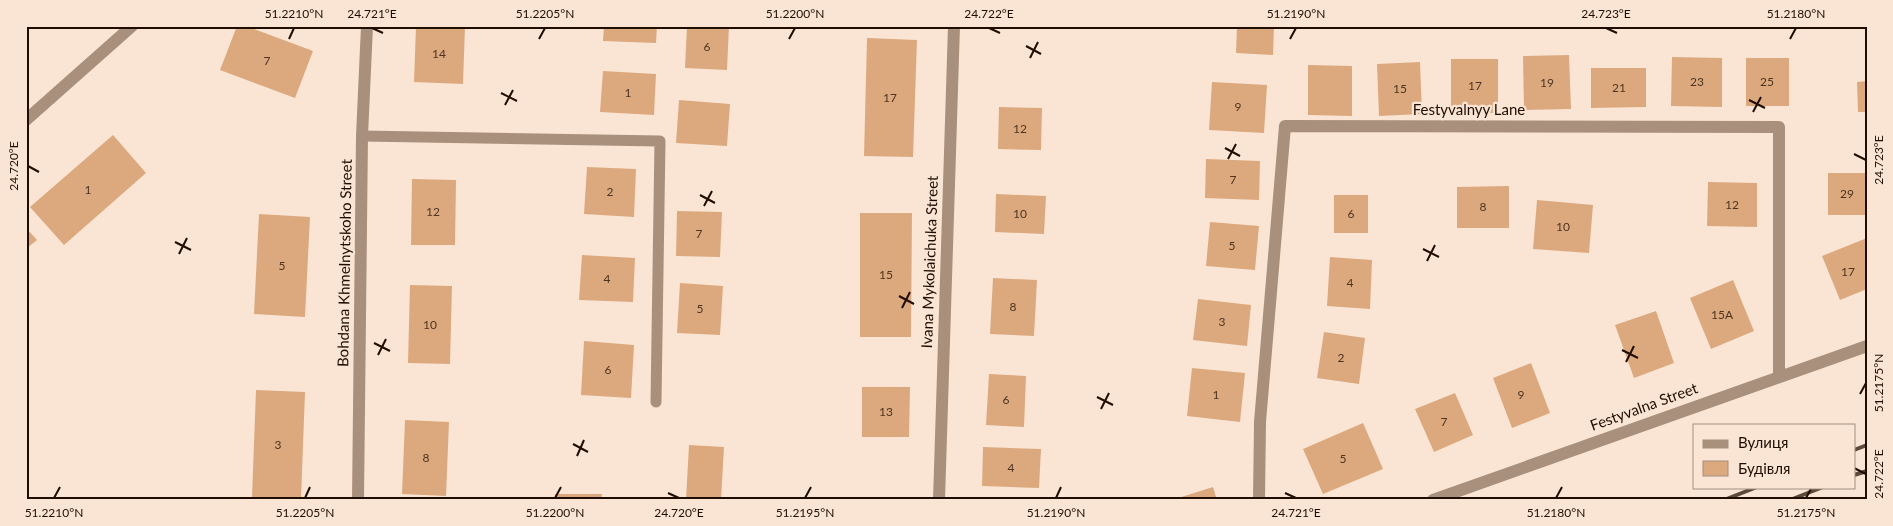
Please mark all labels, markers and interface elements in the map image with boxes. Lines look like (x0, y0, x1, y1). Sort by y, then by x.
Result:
text: 51.2210°N (265, 6, 323, 21)
text: 24.721°E (347, 6, 397, 21)
text: 51.2205°N (516, 6, 574, 21)
text: 51.2200°N (766, 6, 824, 21)
text: 24.722°E (964, 6, 1014, 21)
text: 51.2190°N (1267, 6, 1325, 21)
text: 24.723°E (1581, 6, 1631, 21)
text: 51.2180°N (1767, 6, 1825, 21)
house number: 6 (704, 39, 711, 54)
house number: 14 (432, 46, 446, 61)
house number: 7 (264, 53, 271, 68)
house number: 23 (1690, 74, 1704, 89)
house number: 25 (1760, 74, 1774, 89)
house number: 19 (1540, 75, 1554, 90)
house number: 17 (1468, 78, 1482, 93)
house number: 21 (1612, 80, 1626, 95)
house number: 15 (1393, 81, 1407, 96)
house number: 1 (625, 85, 632, 100)
house number: 17 (883, 90, 897, 105)
house number: 9 (1235, 99, 1242, 114)
street label: Festyvalnyy Lane (1413, 100, 1525, 118)
house number: 12 (1013, 121, 1027, 136)
text: 24.723°E (1871, 135, 1886, 185)
text: 24.720°E (6, 141, 21, 191)
street label: Bohdana Khmelnytskoho Street (333, 158, 355, 367)
house number: 7 (1230, 172, 1237, 187)
street label: Ivana Mykolaichuka Street (917, 175, 941, 349)
house number: 1 (85, 182, 92, 197)
house number: 2 (607, 184, 614, 199)
house number: 29 (1840, 186, 1854, 201)
house number: 12 (1725, 197, 1739, 212)
house number: 8 (1480, 199, 1487, 214)
house number: 12 (426, 204, 440, 219)
house number: 10 (1013, 206, 1027, 221)
house number: 6 (1348, 206, 1355, 221)
house number: 10 (1556, 219, 1570, 234)
house number: 7 (696, 226, 703, 241)
house number: 5 (1229, 238, 1236, 253)
house number: 5 (279, 258, 286, 273)
house number: 17 (1841, 264, 1855, 279)
house number: 15 (879, 267, 893, 282)
house number: 4 (604, 271, 611, 286)
house number: 4 (1347, 275, 1354, 290)
house number: 8 (1010, 299, 1017, 314)
house number: 5 (697, 301, 704, 316)
house number: 15А (1711, 307, 1734, 322)
house number: 3 (1219, 314, 1226, 329)
house number: 10 (423, 317, 437, 332)
house number: 2 (1338, 350, 1345, 365)
text: 51.2175°N (1871, 354, 1886, 412)
house number: 6 (605, 362, 612, 377)
street label: Festyvalna Street (1587, 378, 1700, 434)
house number: 1 (1213, 387, 1220, 402)
house number: 9 (1518, 387, 1525, 402)
house number: 6 (1003, 392, 1010, 407)
house number: 13 (879, 404, 893, 419)
house number: 7 (1441, 414, 1448, 429)
legend (1693, 424, 1856, 488)
text: Вулиця (1738, 433, 1788, 451)
house number: 3 (275, 437, 282, 452)
text: 24.722°E (1871, 449, 1886, 499)
house number: 8 (423, 450, 430, 465)
house number: 5 (1340, 451, 1347, 466)
text: Будівля (1738, 459, 1790, 477)
house number: 4 (1008, 460, 1015, 475)
text: 51.2210°N (25, 505, 83, 520)
text: 51.2205°N (276, 505, 334, 520)
text: 51.2200°N (526, 505, 584, 520)
text: 24.720°E (654, 505, 704, 520)
text: 51.2195°N (776, 505, 834, 520)
text: 51.2190°N (1027, 505, 1085, 520)
text: 24.721°E (1271, 505, 1321, 520)
text: 51.2180°N (1527, 505, 1585, 520)
text: 51.2175°N (1777, 505, 1835, 520)

